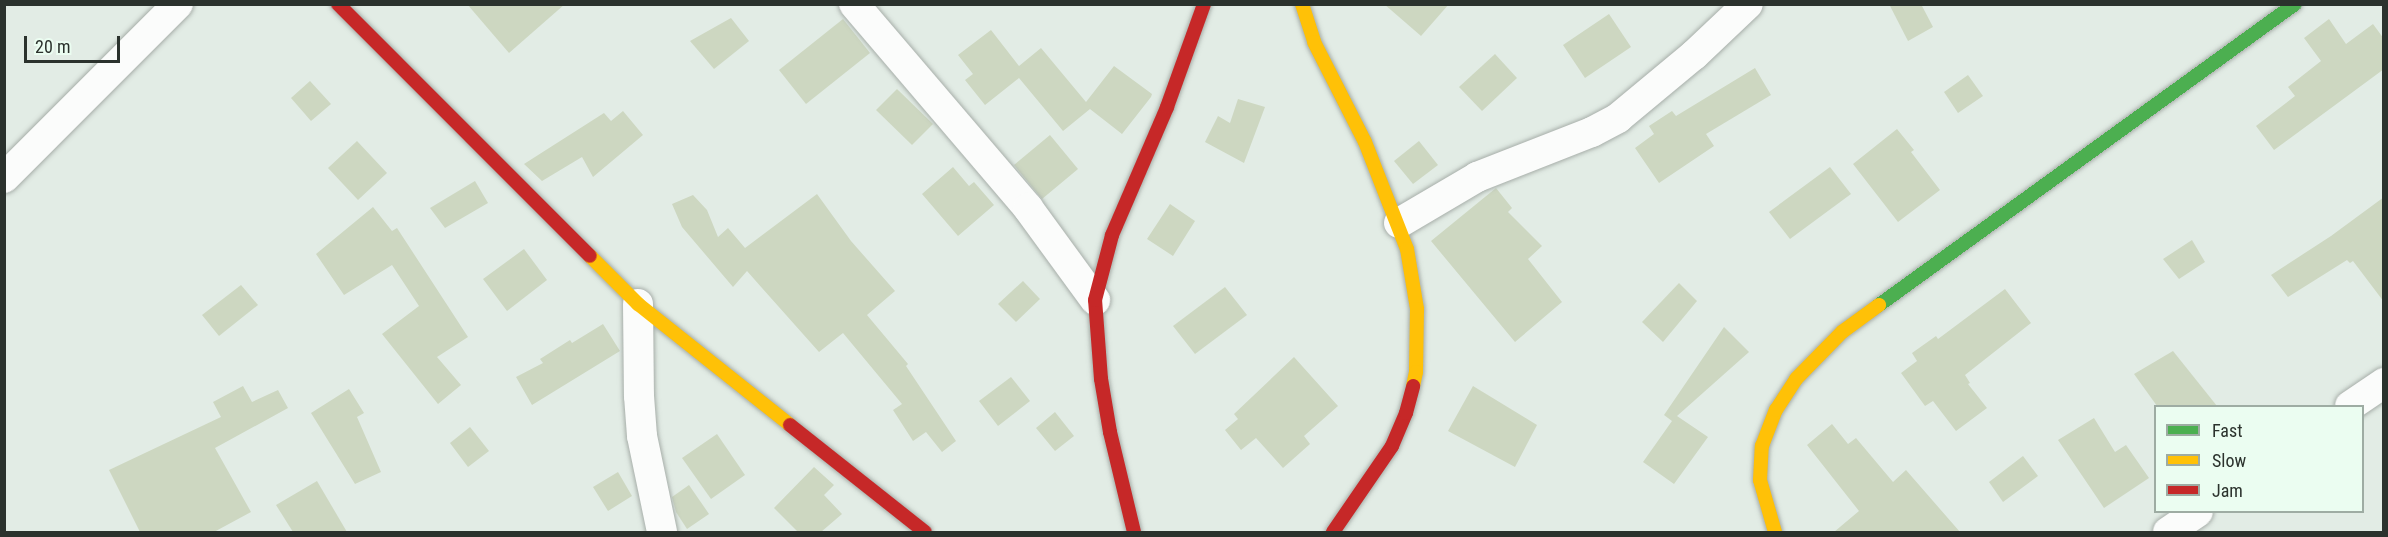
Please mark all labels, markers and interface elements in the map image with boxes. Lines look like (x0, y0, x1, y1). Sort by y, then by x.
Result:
scale bar (27, 24, 123, 62)
text: 20 m (35, 36, 70, 57)
legend (2154, 405, 2364, 513)
text: Fast (2212, 420, 2243, 441)
text: Slow (2212, 450, 2246, 471)
text: Jam (2212, 480, 2243, 501)

